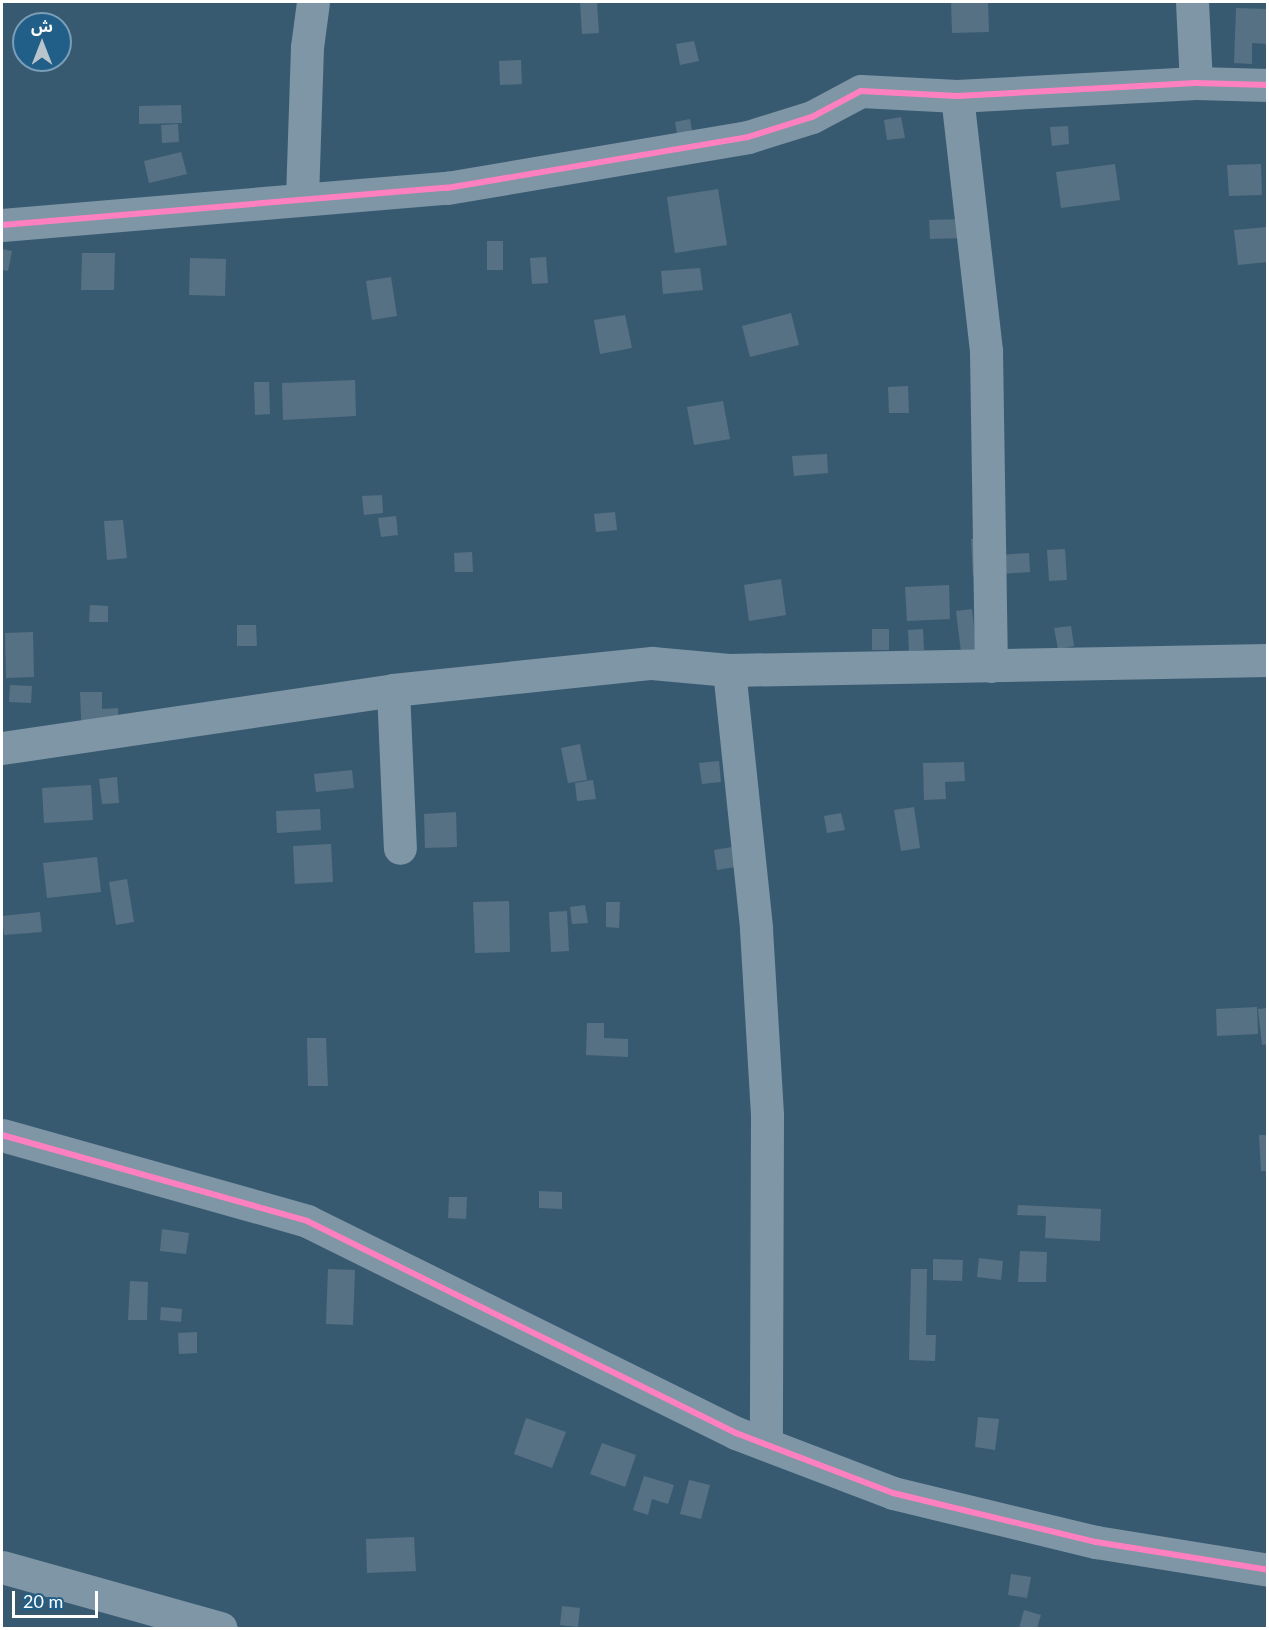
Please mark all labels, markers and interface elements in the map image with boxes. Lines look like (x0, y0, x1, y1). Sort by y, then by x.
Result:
north arrow (12, 12, 72, 72)
text: ش (31, 16, 53, 35)
scale bar (15, 1579, 100, 1617)
text: 20 m (23, 1590, 63, 1612)

